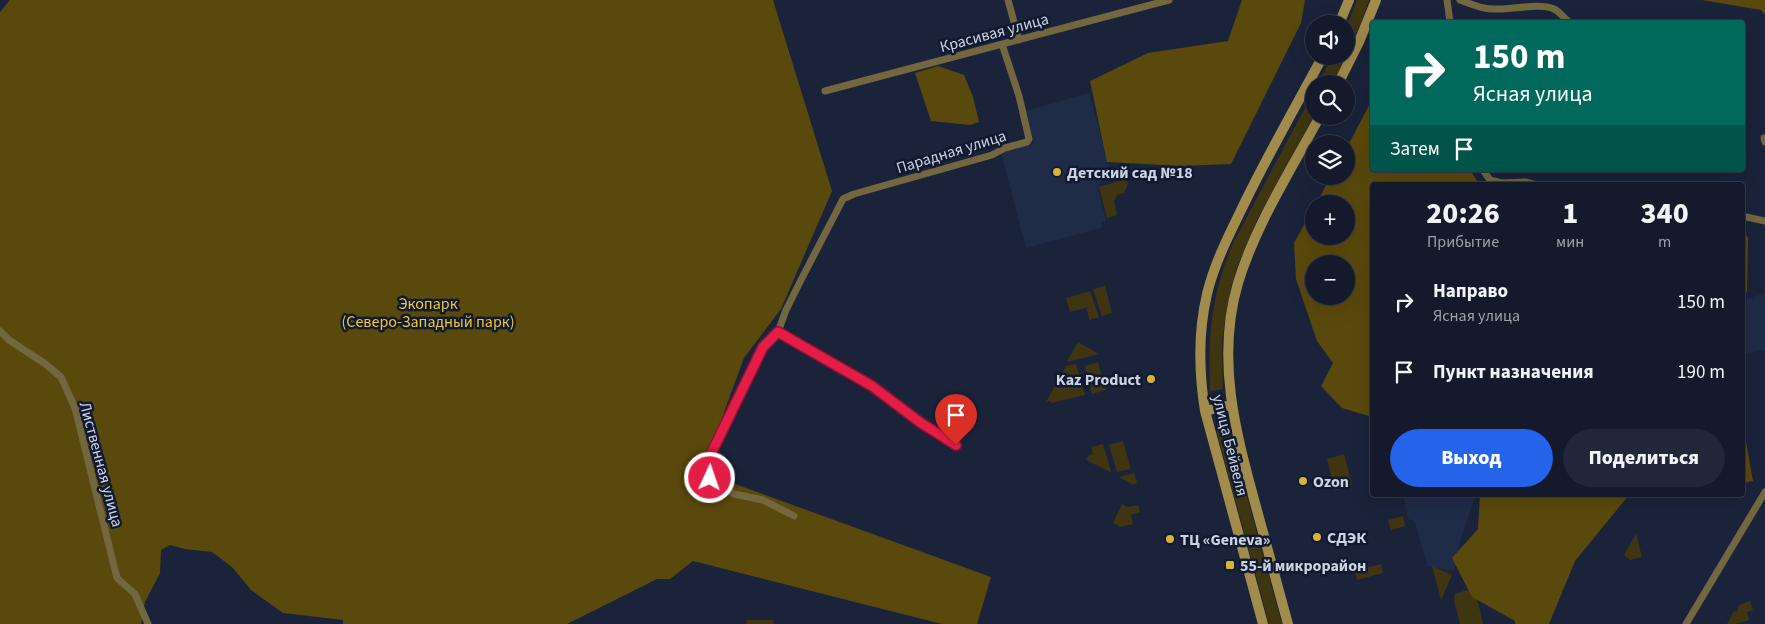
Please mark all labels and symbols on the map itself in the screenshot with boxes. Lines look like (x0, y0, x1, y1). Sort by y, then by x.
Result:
street label: Красивая улица (937, 8, 1051, 58)
street label: Парадная улица (894, 125, 1009, 179)
place label: Детский сaд №18 (1067, 162, 1193, 184)
marker: Детский сaд №18 (1051, 166, 1063, 178)
park label: Экопарк (Северо-Западный парк) (341, 293, 515, 333)
place label: Kaz Product (1056, 369, 1141, 391)
marker: Kaz Product (1145, 373, 1157, 385)
street label: улица Бейвеля (1207, 392, 1253, 498)
pin (935, 394, 977, 445)
street label: Лиственная улица (74, 399, 128, 529)
position arrow (683, 451, 735, 503)
place label: Ozon (1313, 471, 1349, 493)
marker: Ozon (1297, 475, 1309, 487)
place label: СДЭК (1327, 527, 1366, 549)
place label: ТЦ «Geneva» (1180, 529, 1270, 551)
marker: СДЭК (1311, 531, 1323, 543)
marker: ТЦ «Geneva» (1164, 533, 1176, 545)
place label: 55-й микрорайон (1240, 555, 1366, 577)
marker: 55-й микрорайон (1224, 559, 1236, 571)

